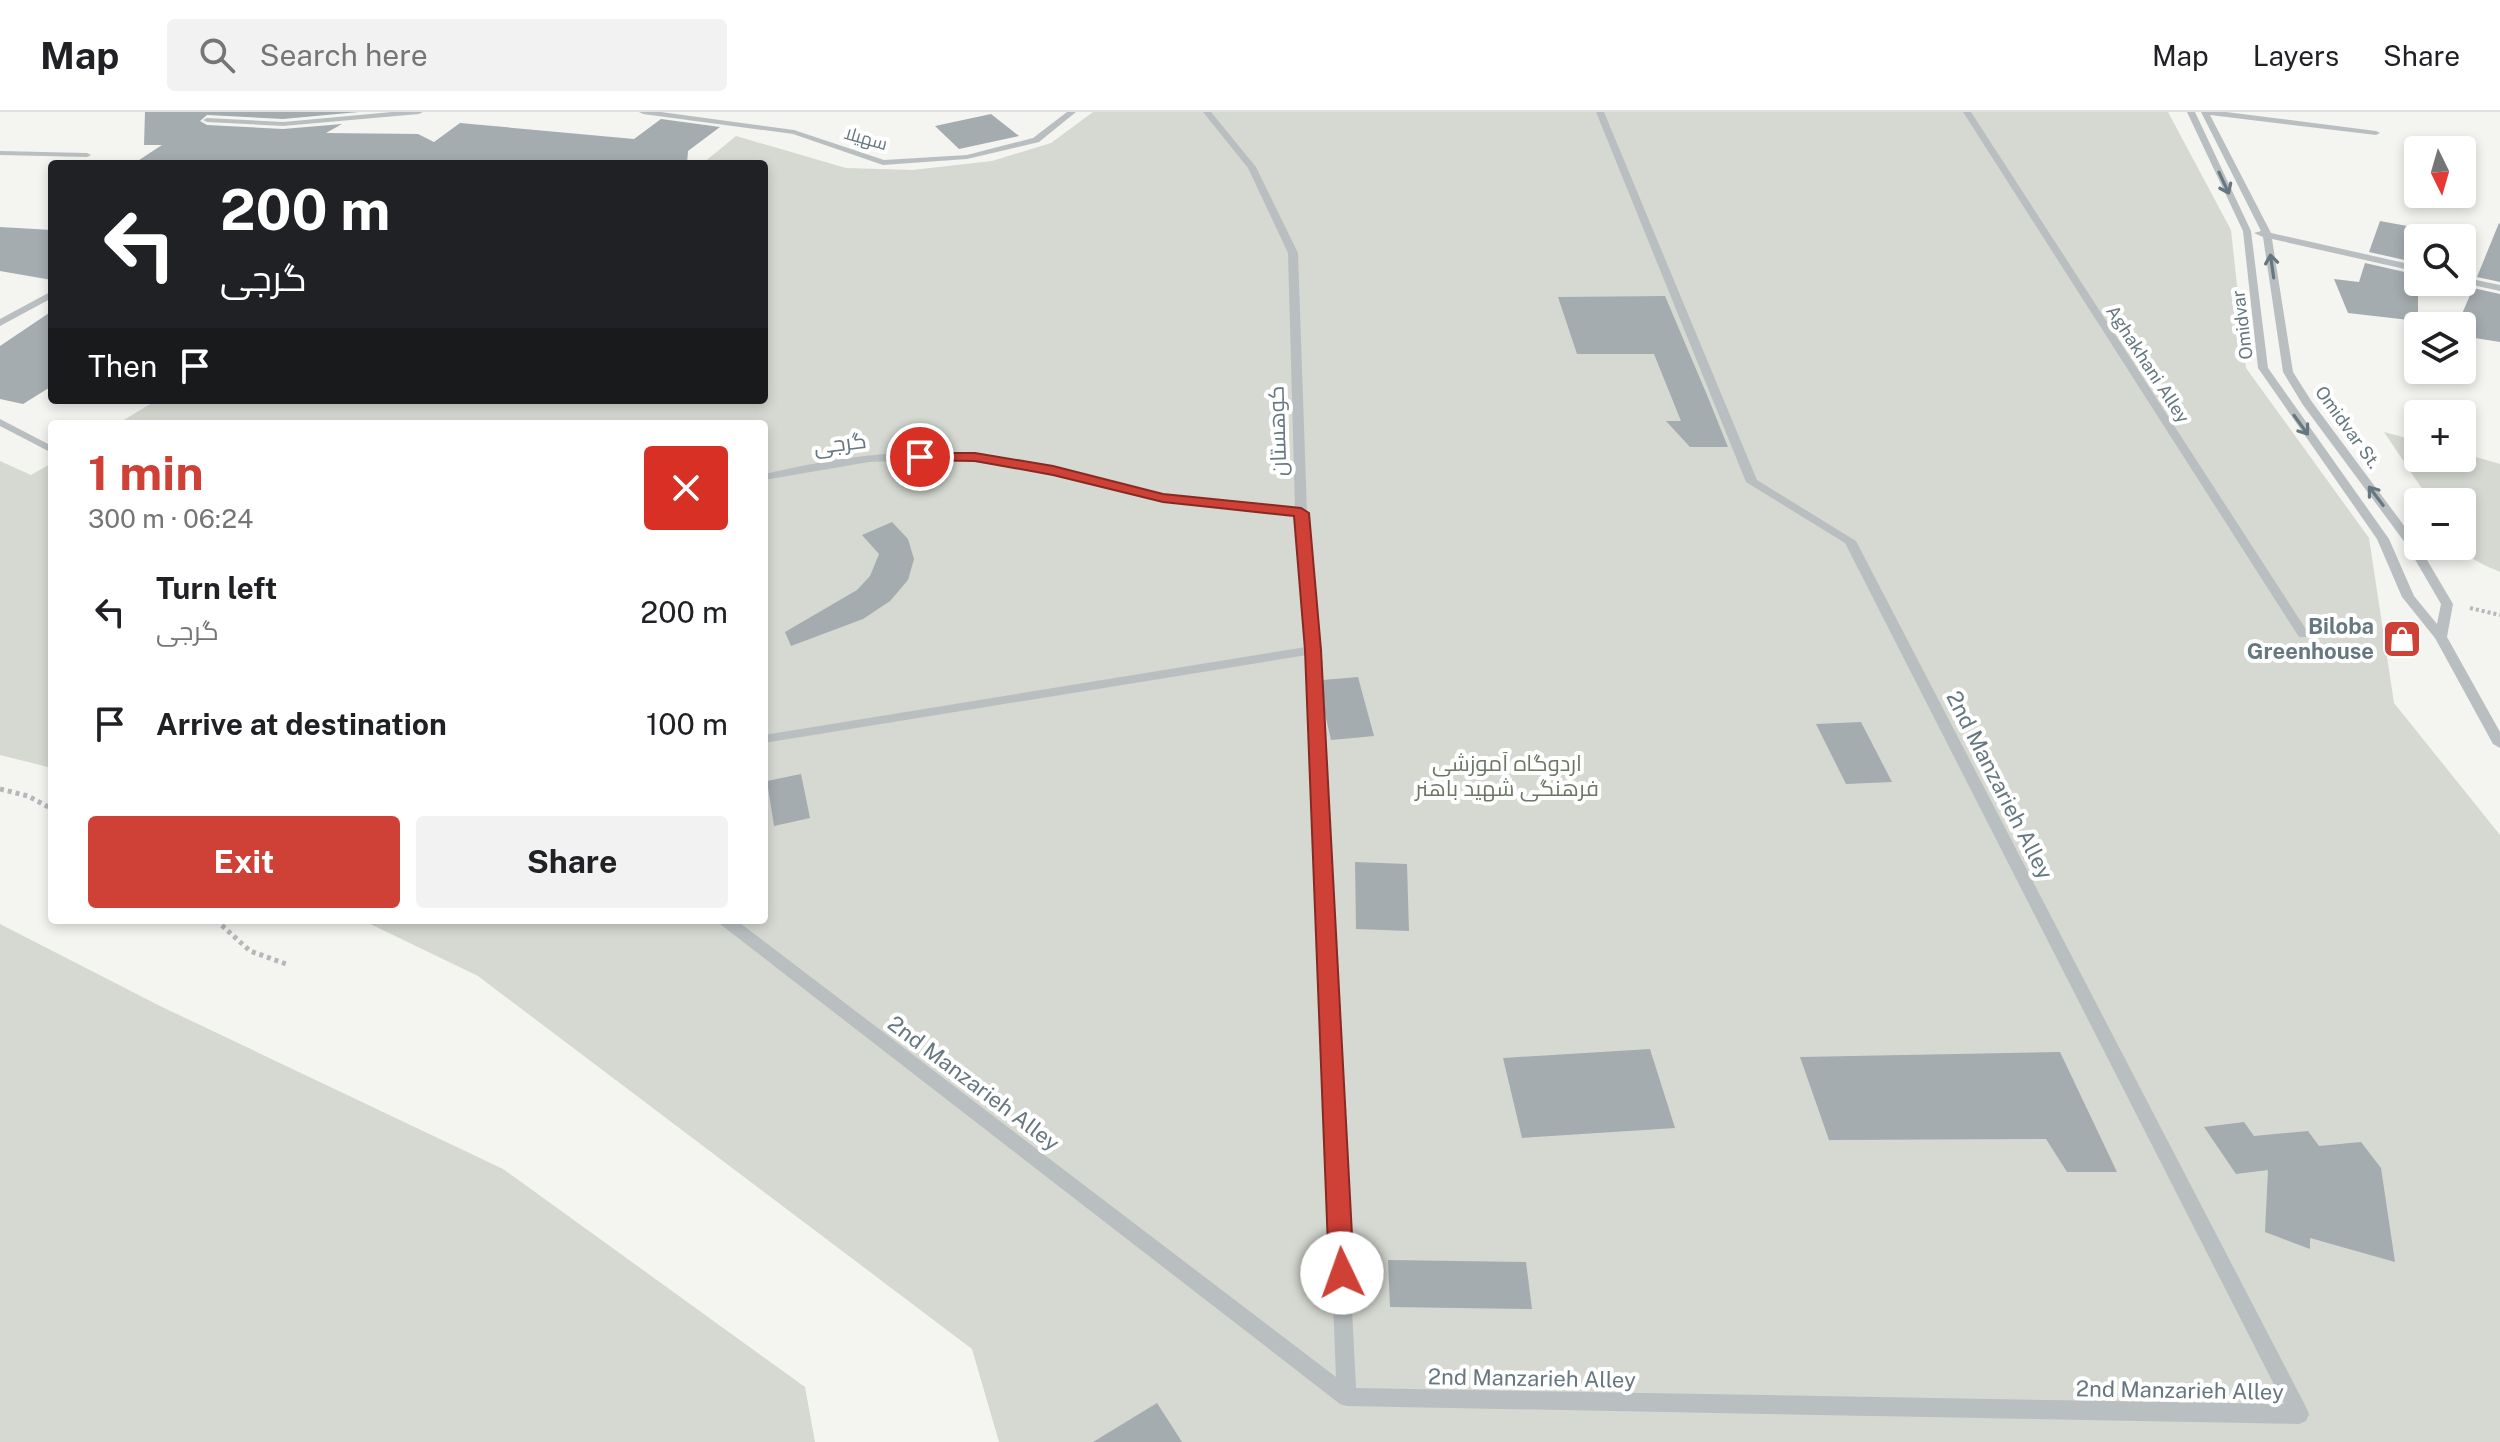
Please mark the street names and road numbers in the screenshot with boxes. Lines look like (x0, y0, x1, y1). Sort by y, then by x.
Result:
street label: سهیلا (842, 122, 890, 155)
street label: Omidvar (2227, 289, 2257, 361)
street label: Aghakhani Alley (2102, 301, 2194, 427)
street label: Omidvar St. (2311, 382, 2385, 472)
street label: کوهستان (1262, 385, 1292, 477)
street label: گرجی (812, 427, 868, 460)
street label: 2nd Manzarieh Alley (1941, 686, 2059, 884)
street label: 2nd Manzarieh Alley (883, 1010, 1065, 1156)
street label: 2nd Manzarieh Alley (1428, 1363, 1636, 1393)
street label: 2nd Manzarieh Alley (2076, 1375, 2284, 1405)

